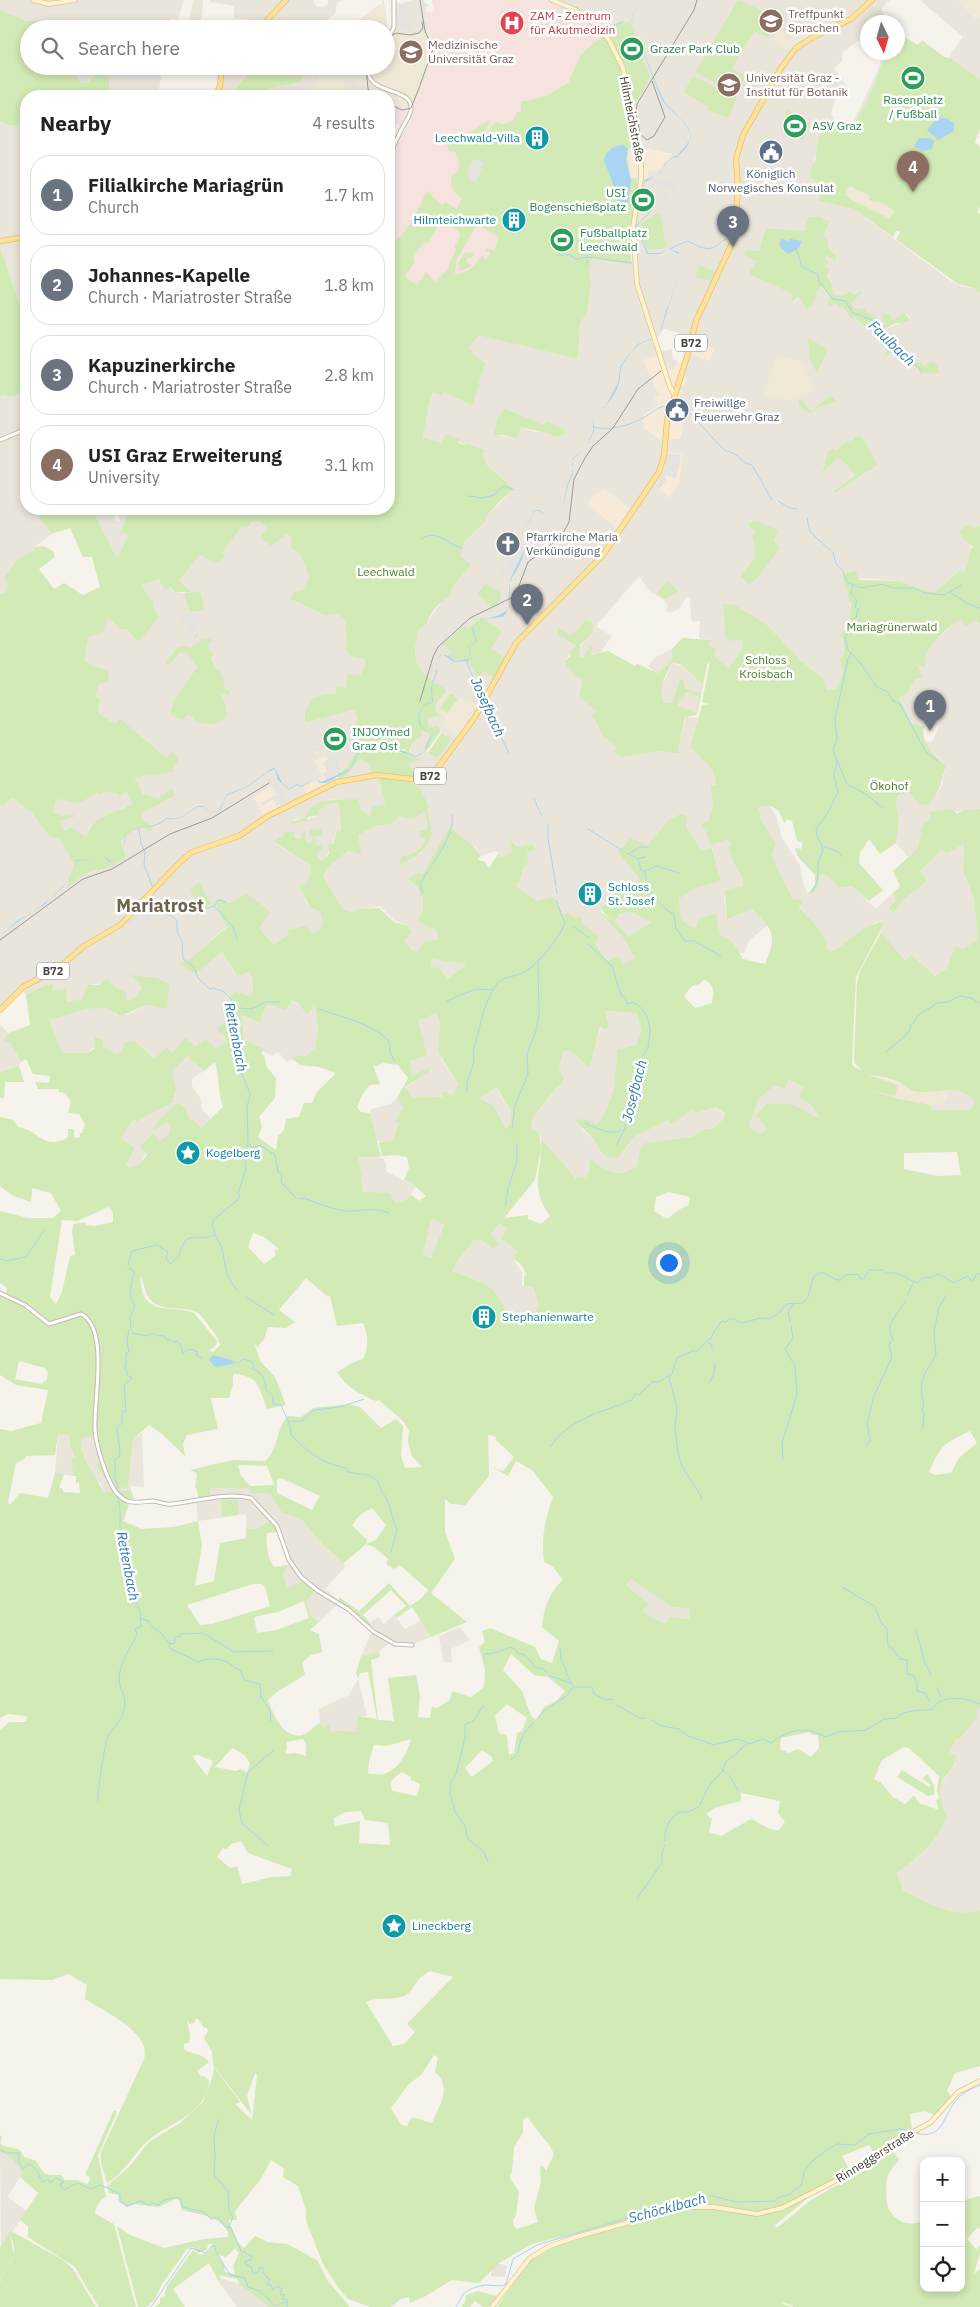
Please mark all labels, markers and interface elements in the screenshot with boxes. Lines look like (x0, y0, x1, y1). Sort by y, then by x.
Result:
place label: Treffpunkt Sprachen (788, 6, 844, 35)
place label: ZAM - Zentrum für Akutmedizin (530, 8, 615, 37)
school or university icon: Treffpunkt Sprachen (758, 8, 784, 34)
hospital icon: ZAM - Zentrum für Akutmedizin (499, 10, 525, 36)
north arrow (860, 15, 905, 60)
search box (20, 20, 395, 75)
icon: search (38, 34, 66, 62)
text: Search here (78, 36, 180, 60)
sports icon: Grazer Park Club (619, 36, 645, 62)
place label: Medizinische Universität Graz (428, 37, 514, 66)
school or university icon: Medizinische Universität Graz (398, 39, 424, 65)
place label: Grazer Park Club (650, 41, 740, 56)
sports icon: Rasenplatz / Fußball (900, 65, 926, 91)
place label: Universität Graz - Institut für Botanik (746, 70, 849, 99)
school or university icon: Universität Graz - Institut für Botanik (716, 72, 742, 98)
street label: Hilmteichstraße (617, 75, 648, 163)
place label: Rasenplatz / Fußball (883, 92, 943, 121)
text: Nearby (40, 109, 111, 137)
text: 4 results (312, 113, 375, 133)
sports icon: ASV Graz (782, 113, 808, 139)
place label: ASV Graz (812, 118, 862, 133)
building icon: Leechwald-Villa (524, 125, 550, 151)
place label: Leechwald-Villa (435, 130, 521, 145)
public building icon: Königlich Norwegisches Konsulat (758, 139, 784, 165)
pin: 4 (897, 151, 929, 192)
place label: Königlich Norwegisches Konsulat (708, 166, 834, 195)
text: Filialkirche Mariagrün (88, 173, 284, 197)
text: 1 (52, 185, 62, 205)
text: 1.7 km (324, 185, 374, 205)
place label: USI Bogenschießplatz (529, 185, 626, 214)
sports icon: USI Bogenschießplatz (630, 187, 656, 213)
text: Church (88, 197, 139, 217)
pin: 3 (717, 206, 749, 247)
building icon: Hilmteichwarte (501, 207, 527, 233)
place label: Hilmteichwarte (414, 212, 496, 227)
place label: Fußballplatz Leechwald (580, 225, 648, 254)
sports icon: Fußballplatz Leechwald (549, 227, 575, 253)
text: Johannes-Kapelle (88, 263, 250, 287)
text: 2 (52, 275, 62, 295)
text: 1.8 km (324, 275, 374, 295)
text: Church · Mariatroster Straße (88, 287, 292, 307)
water label: Faulbach (865, 316, 919, 370)
road number: B72 (675, 334, 707, 352)
text: Kapuzinerkirche (88, 353, 235, 377)
text: 3 (52, 365, 62, 385)
text: 2.8 km (324, 365, 374, 385)
text: Church · Mariatroster Straße (88, 377, 292, 397)
place label: Freiwillge Feuerwehr Graz (694, 395, 780, 424)
public building icon: Freiwillge Feuerwehr Graz (664, 397, 690, 423)
text: USI Graz Erweiterung (88, 443, 282, 467)
text: 4 (52, 455, 62, 475)
text: 3.1 km (324, 455, 374, 475)
text: University (88, 467, 160, 487)
place label: Pfarrkirche Maria Verkündigung (526, 529, 619, 558)
church icon: Pfarrkirche Maria Verkündigung (495, 531, 521, 557)
park label: Leechwald (357, 564, 415, 579)
pin: 2 (511, 584, 543, 625)
park label: Mariagrünerwald (846, 619, 938, 634)
park label: Schloss Kroisbach (739, 652, 793, 681)
water label: Josefbach (467, 674, 509, 740)
pin: 1 (914, 690, 946, 731)
place label: INJOYmed Graz Ost (352, 724, 410, 753)
sports icon: INJOYmed Graz Ost (322, 726, 348, 752)
road number: B72 (414, 768, 446, 784)
park label: Ökohof (870, 778, 908, 793)
place label: Schloss St. Josef (608, 879, 655, 908)
building icon: Schloss St. Josef (577, 881, 603, 907)
district label: Mariatrost (116, 894, 204, 917)
road number: B72 (37, 962, 69, 979)
water label: Rettenbach (220, 1001, 252, 1073)
water label: Josefbach (618, 1058, 650, 1124)
place icon: Kogelberg (175, 1140, 201, 1166)
place label: Kogelberg (206, 1145, 261, 1160)
your location (656, 1250, 682, 1276)
building icon: Stephanienwarte (471, 1304, 497, 1330)
place label: Stephanienwarte (502, 1309, 594, 1324)
water label: Rettenbach (112, 1530, 144, 1602)
place icon: Lineckberg (381, 1913, 407, 1939)
place label: Lineckberg (412, 1918, 471, 1933)
street label: Rinneggerstraße (833, 2125, 917, 2186)
map controls (920, 2157, 965, 2292)
button: + (920, 2157, 965, 2202)
water label: Schöcklbach (626, 2189, 708, 2227)
button: − (920, 2202, 965, 2247)
button: locate (920, 2247, 965, 2292)

